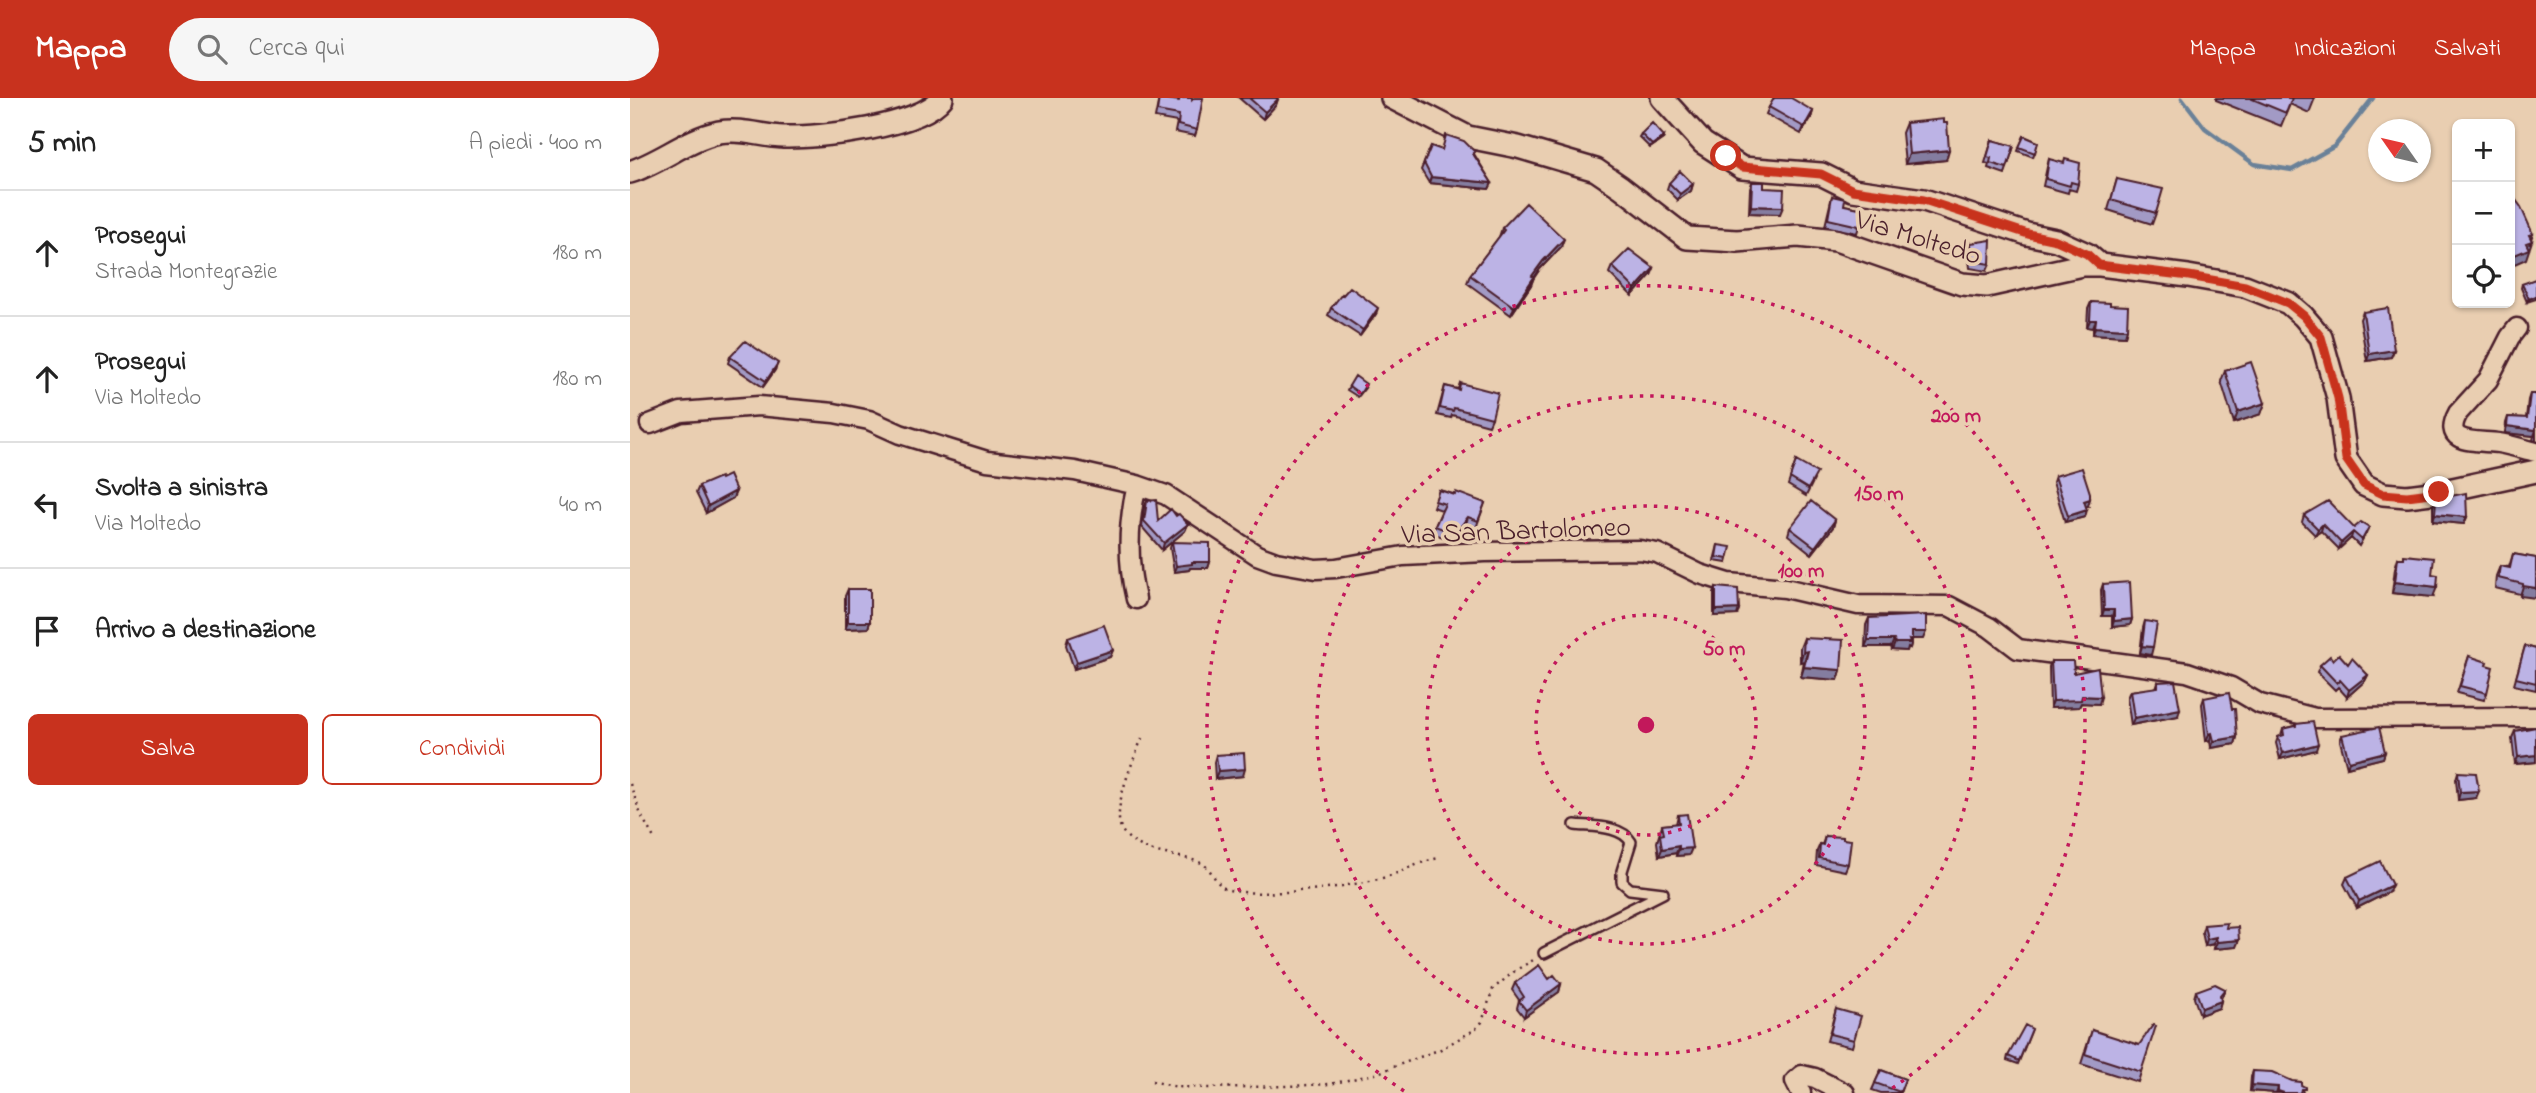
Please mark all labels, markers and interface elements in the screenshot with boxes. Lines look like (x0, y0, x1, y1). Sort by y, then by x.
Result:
search box (169, 18, 659, 81)
text: Mappa (35, 25, 127, 73)
icon: search (193, 30, 231, 68)
text: Cerca qui (249, 30, 345, 68)
text: Mappa (2189, 32, 2256, 67)
text: Indicazioni (2294, 32, 2396, 67)
text: Salvati (2434, 32, 2501, 67)
north arrow (2368, 119, 2431, 182)
map controls (2452, 119, 2515, 308)
button: + (2452, 119, 2515, 182)
text: 5 min (28, 122, 96, 166)
text: A piedi · 400 m (469, 127, 602, 160)
route start (1710, 140, 1741, 171)
button: − (2452, 182, 2515, 245)
street label: Via Moltedo (1849, 201, 1986, 278)
text: Prosegui (95, 218, 186, 256)
icon: ahead (28, 234, 66, 272)
text: 180 m (553, 237, 602, 270)
button: locate (2452, 245, 2515, 308)
text: Strada Montegrazie (95, 256, 277, 289)
text: Prosegui (95, 344, 186, 382)
icon: ahead (28, 360, 66, 398)
text: 180 m (553, 363, 602, 396)
text: Via Moltedo (95, 382, 201, 415)
text: 200 m (1930, 402, 1981, 432)
text: Svolta a sinistra (95, 470, 268, 508)
route end (2423, 476, 2454, 507)
text: 150 m (1854, 480, 1904, 510)
icon: left (28, 486, 66, 524)
text: 40 m (559, 489, 602, 522)
text: Via Moltedo (95, 508, 201, 541)
street label: Via San Bartolomeo (1400, 508, 1632, 557)
text: 100 m (1778, 557, 1824, 587)
icon: arrive (28, 612, 66, 650)
text: Arrivo a destinazione (95, 612, 316, 650)
text: 50 m (1703, 635, 1745, 665)
centre of rings (1634, 713, 1658, 737)
button: Salva (28, 714, 308, 785)
button: Condividi (322, 714, 602, 785)

